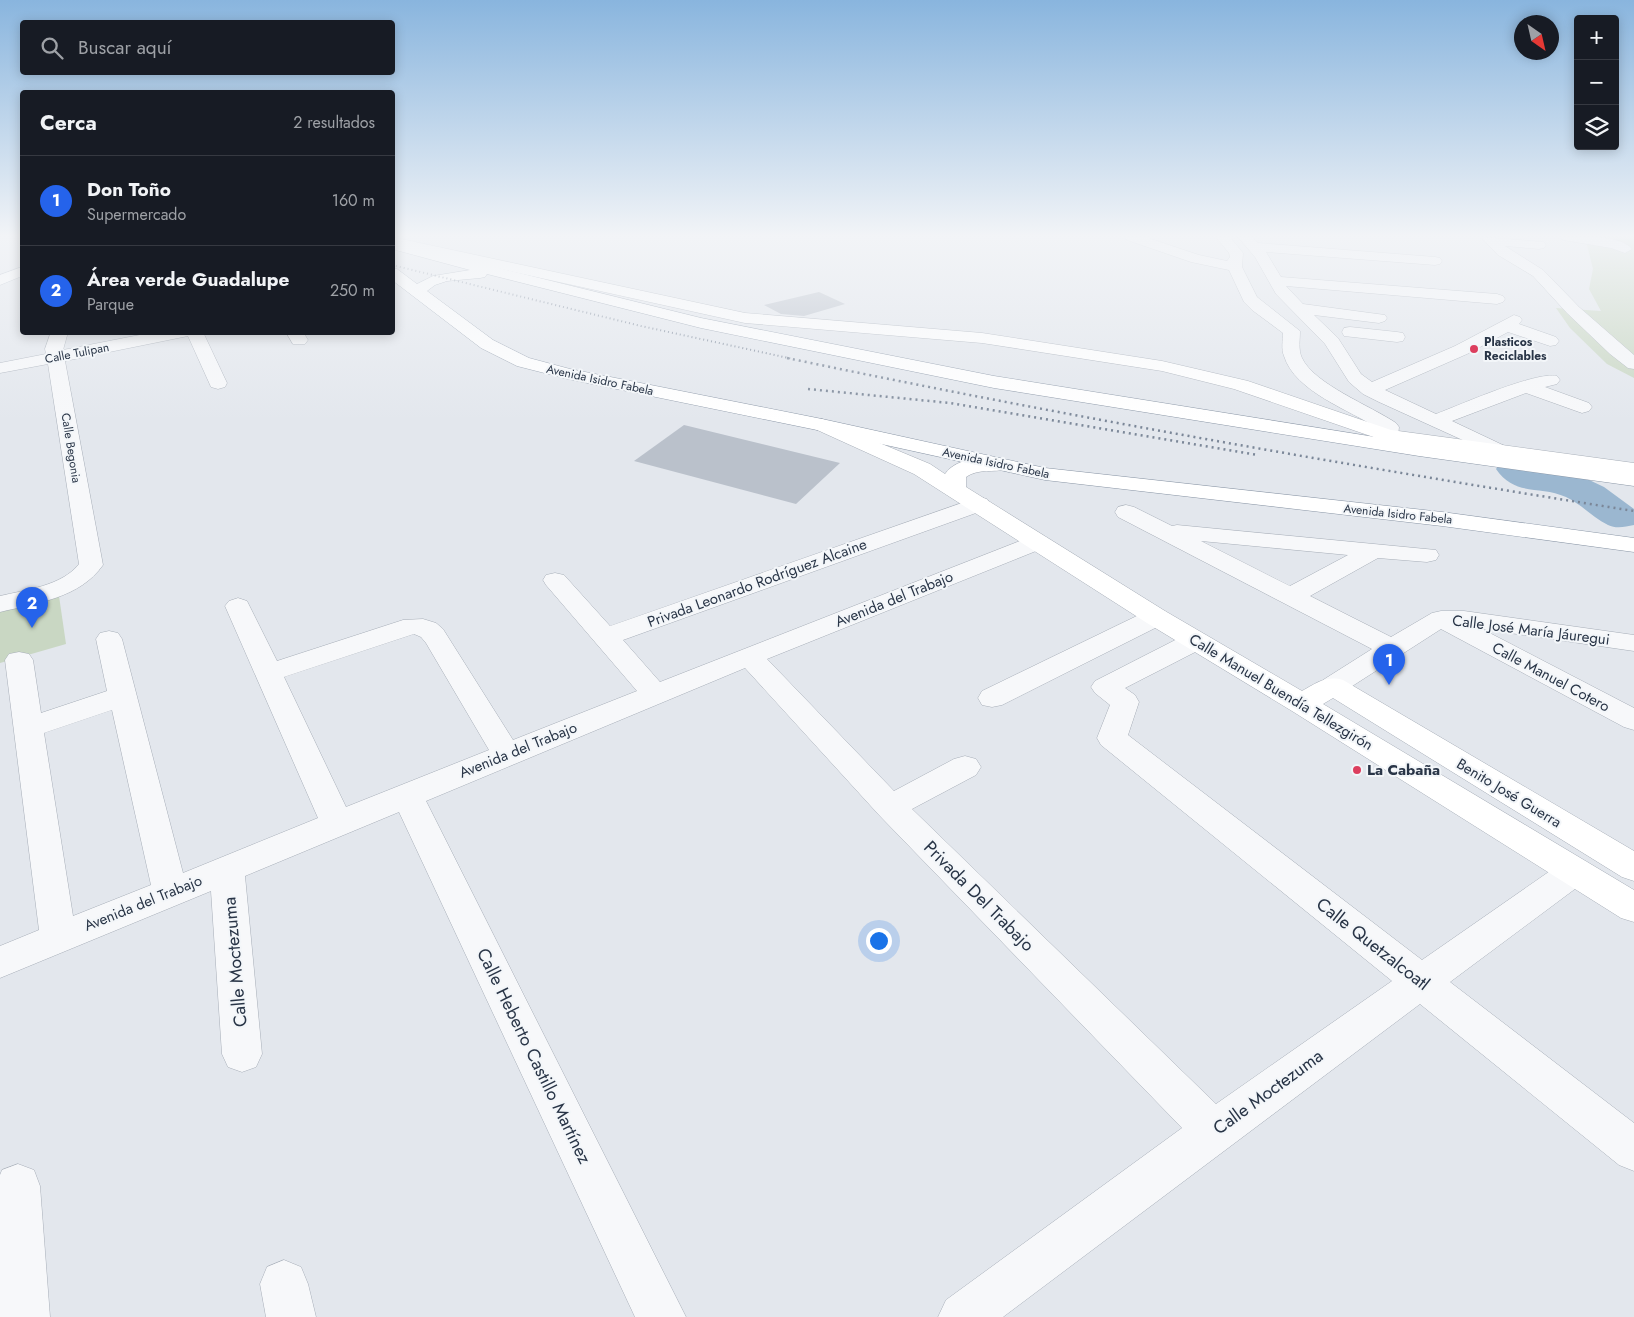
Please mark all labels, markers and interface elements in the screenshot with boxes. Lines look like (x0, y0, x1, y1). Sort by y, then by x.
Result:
north arrow (1514, 15, 1559, 60)
map controls (1574, 15, 1619, 150)
button: + (1574, 15, 1619, 60)
search box (20, 20, 395, 75)
icon: search (38, 34, 66, 62)
text: Buscar aquí (78, 34, 172, 61)
button: − (1574, 60, 1619, 105)
button: layers (1574, 105, 1619, 150)
text: Cerca (40, 108, 97, 138)
text: 2 resultados (293, 111, 375, 134)
text: Don Toño (87, 176, 171, 203)
text: 1 (52, 189, 60, 212)
text: 160 m (332, 189, 375, 212)
text: Supermercado (87, 203, 186, 226)
text: Área verde Guadalupe (87, 266, 289, 293)
text: 2 (51, 279, 61, 302)
text: 250 m (330, 279, 375, 302)
text: Parque (87, 293, 134, 316)
place label: Plasticos Reciclables (1484, 333, 1547, 365)
street label: Calle Tulipan (43, 338, 111, 368)
marker: Plasticos Reciclables (1468, 343, 1480, 355)
street label: Avenida Isidro Fabela (545, 360, 655, 400)
street label: Calle Begonia (57, 412, 85, 485)
street label: Avenida Isidro Fabela (941, 443, 1051, 483)
street label: Avenida Isidro Fabela (1343, 499, 1453, 529)
street label: Privada Leonardo Rodríguez Alcaine (644, 533, 870, 633)
street label: Avenida del Trabajo (832, 565, 956, 633)
pin: 2 (16, 587, 48, 628)
street label: Calle José María Jáuregui (1451, 609, 1611, 651)
street label: Calle Manuel Buendía Tellezgirón (1185, 628, 1377, 756)
street label: Calle Manuel Cotero (1488, 637, 1614, 717)
pin: 1 (1373, 644, 1405, 685)
street label: Avenida del Trabajo (456, 716, 580, 784)
street label: Benito José Guerra (1452, 753, 1566, 833)
place label: La Cabaña (1367, 759, 1440, 781)
marker: La Cabaña (1351, 764, 1363, 776)
street label: Privada Del Trabajo (918, 835, 1040, 957)
street label: Avenida del Trabajo (81, 869, 205, 937)
street label: Calle Quetzalcoatl (1311, 891, 1435, 997)
street label: Calle Moctezuma (216, 896, 254, 1028)
your location (866, 928, 892, 954)
street label: Calle Heberto Castillo Martínez (470, 944, 598, 1169)
street label: Calle Moctezuma (1208, 1043, 1328, 1141)

